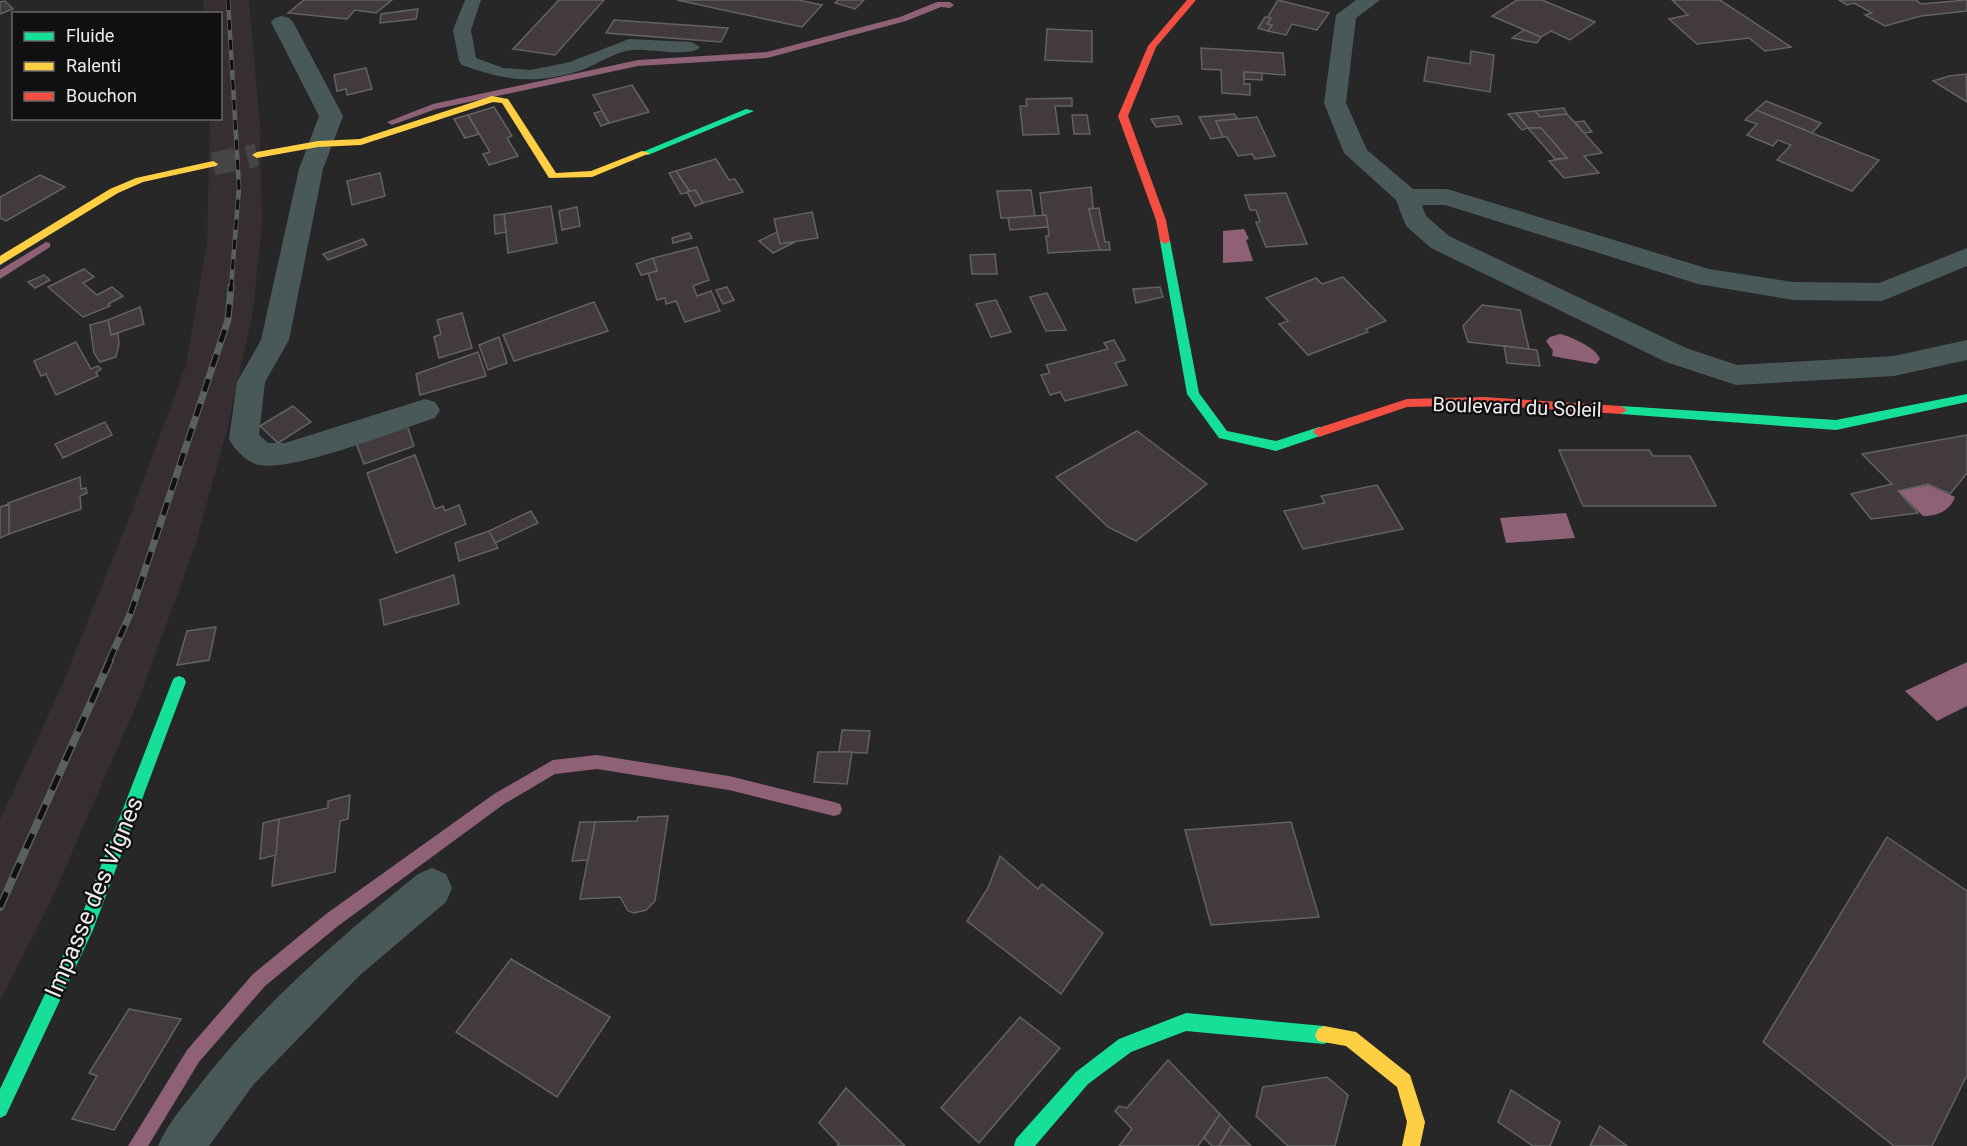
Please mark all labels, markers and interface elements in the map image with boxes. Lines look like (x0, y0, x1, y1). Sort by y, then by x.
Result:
legend (12, 12, 222, 120)
text: Fluide (66, 25, 114, 46)
text: Ralenti (66, 55, 121, 76)
text: Bouchon (66, 85, 137, 106)
street label: Boulevard du Soleil (1432, 392, 1602, 422)
street label: Impasse des Vignes (39, 793, 149, 1001)

